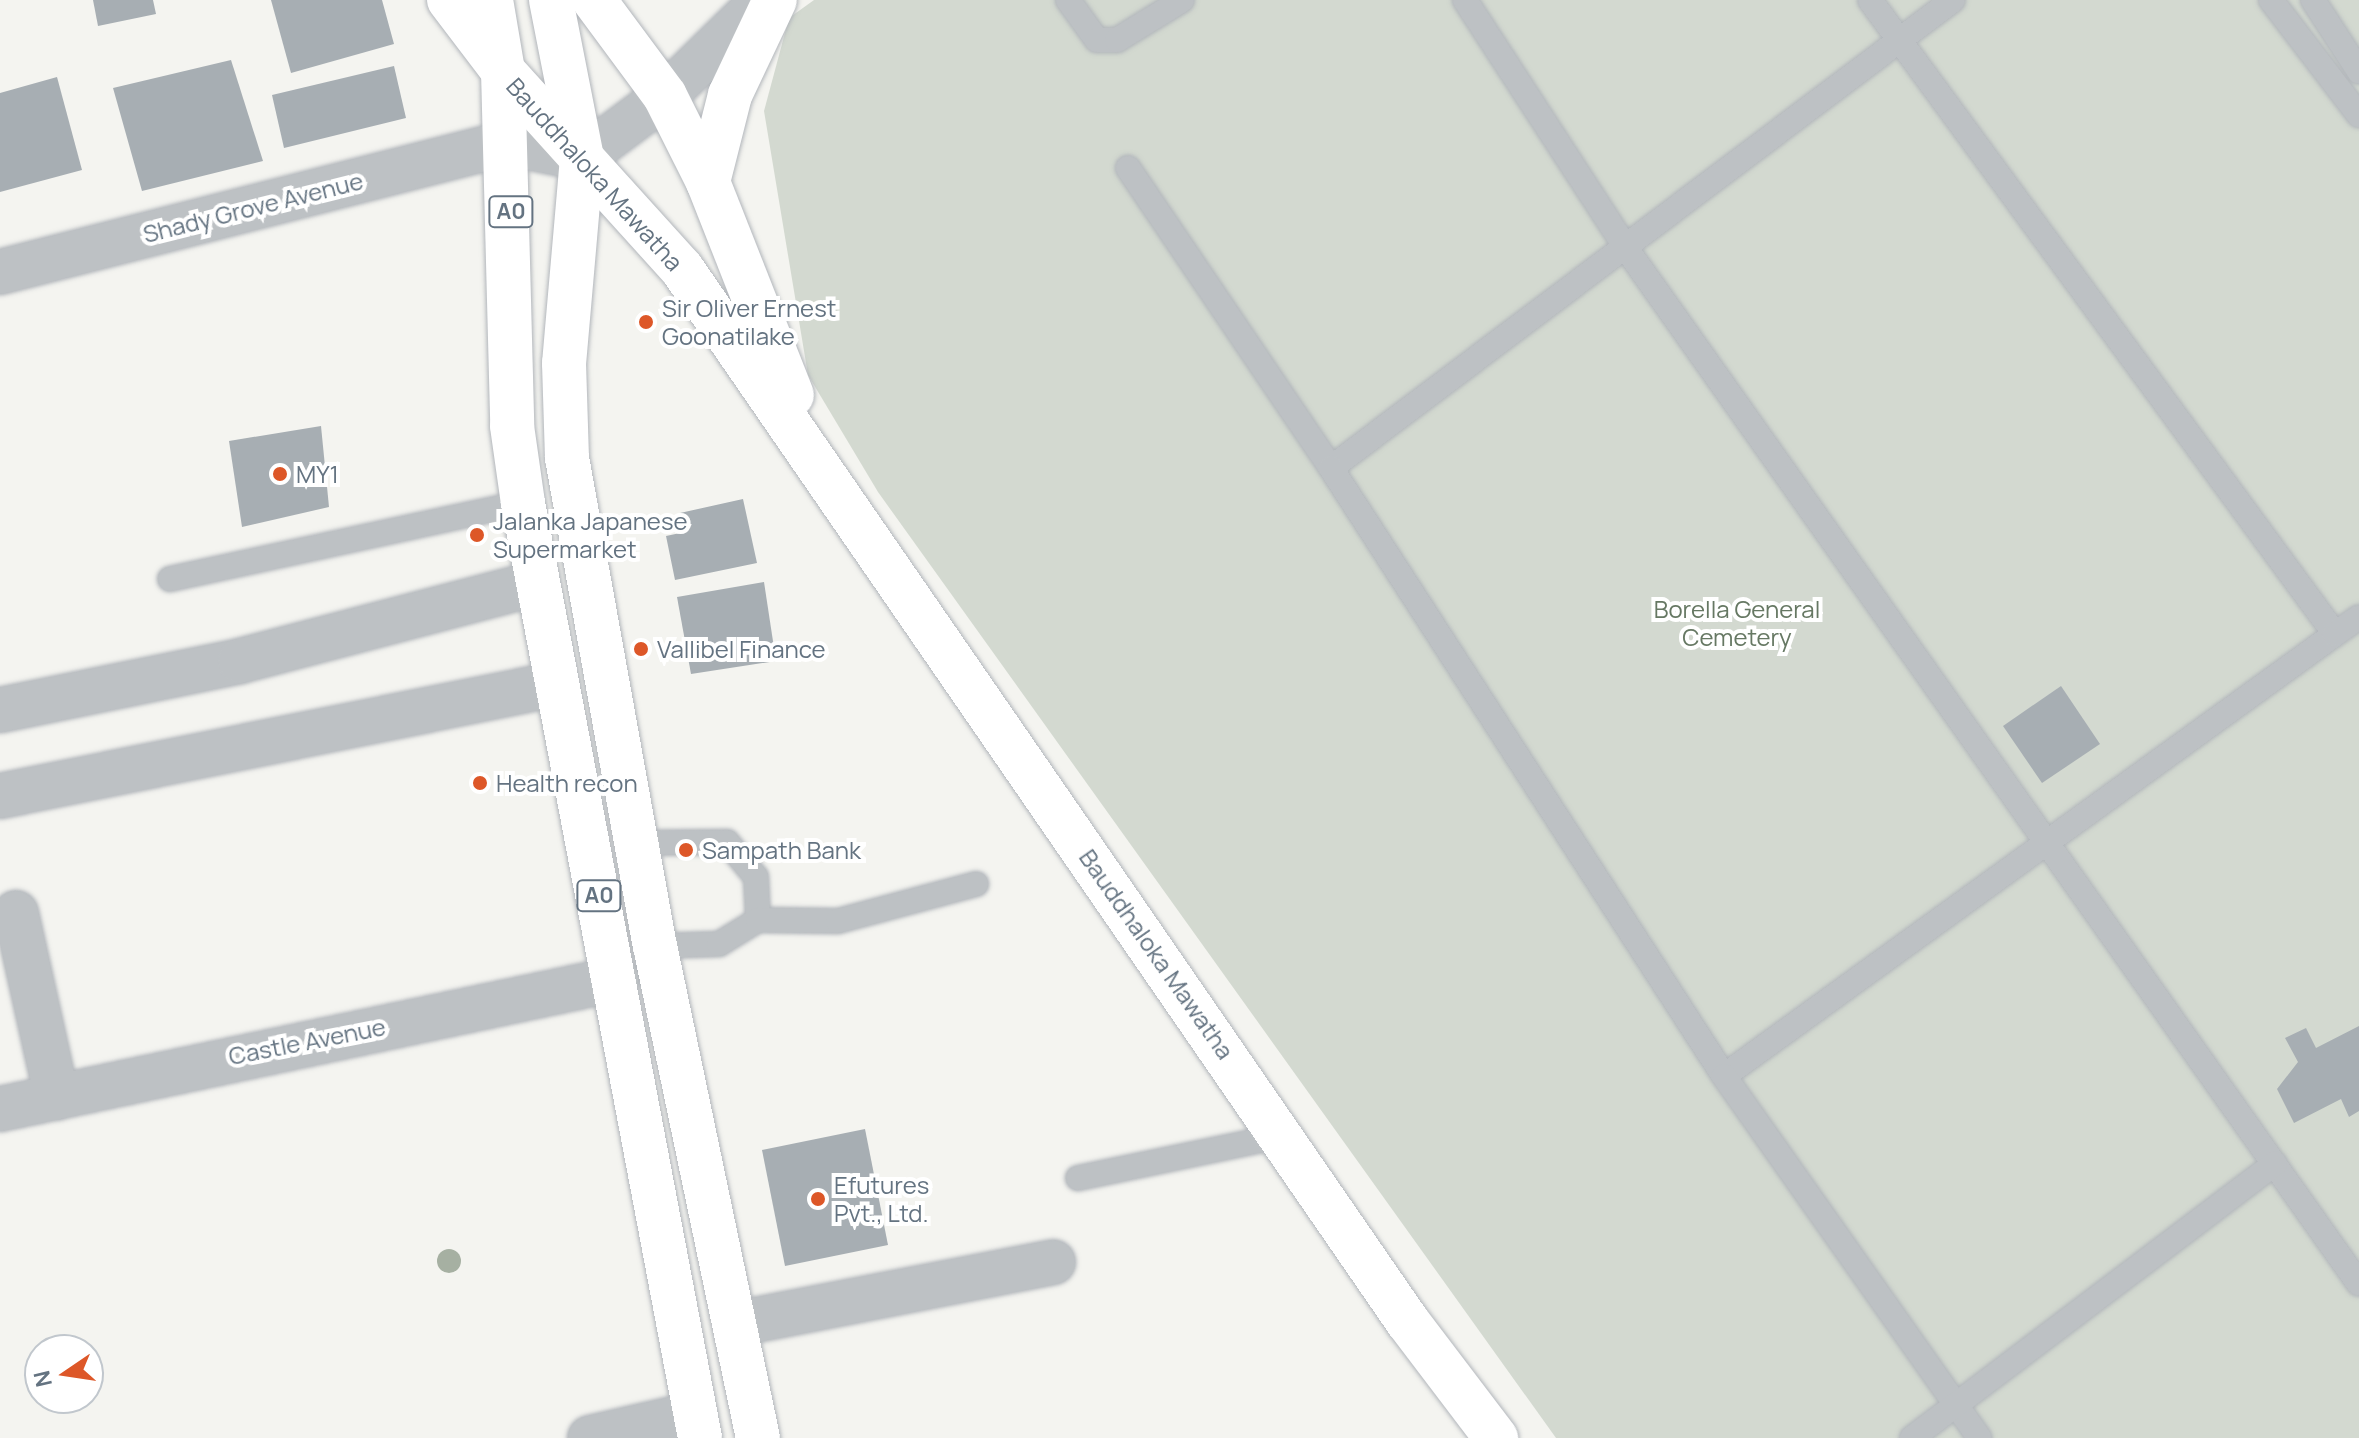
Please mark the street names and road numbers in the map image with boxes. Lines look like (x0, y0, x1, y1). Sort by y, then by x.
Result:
street label: Bauddhaloka Mawatha (501, 72, 689, 276)
street label: Shady Grove Avenue (140, 166, 366, 248)
road number: A0 (487, 194, 535, 230)
street label: Bauddhaloka Mawatha (1074, 844, 1240, 1064)
road number: A0 (575, 878, 623, 914)
street label: Castle Avenue (226, 1012, 388, 1070)

